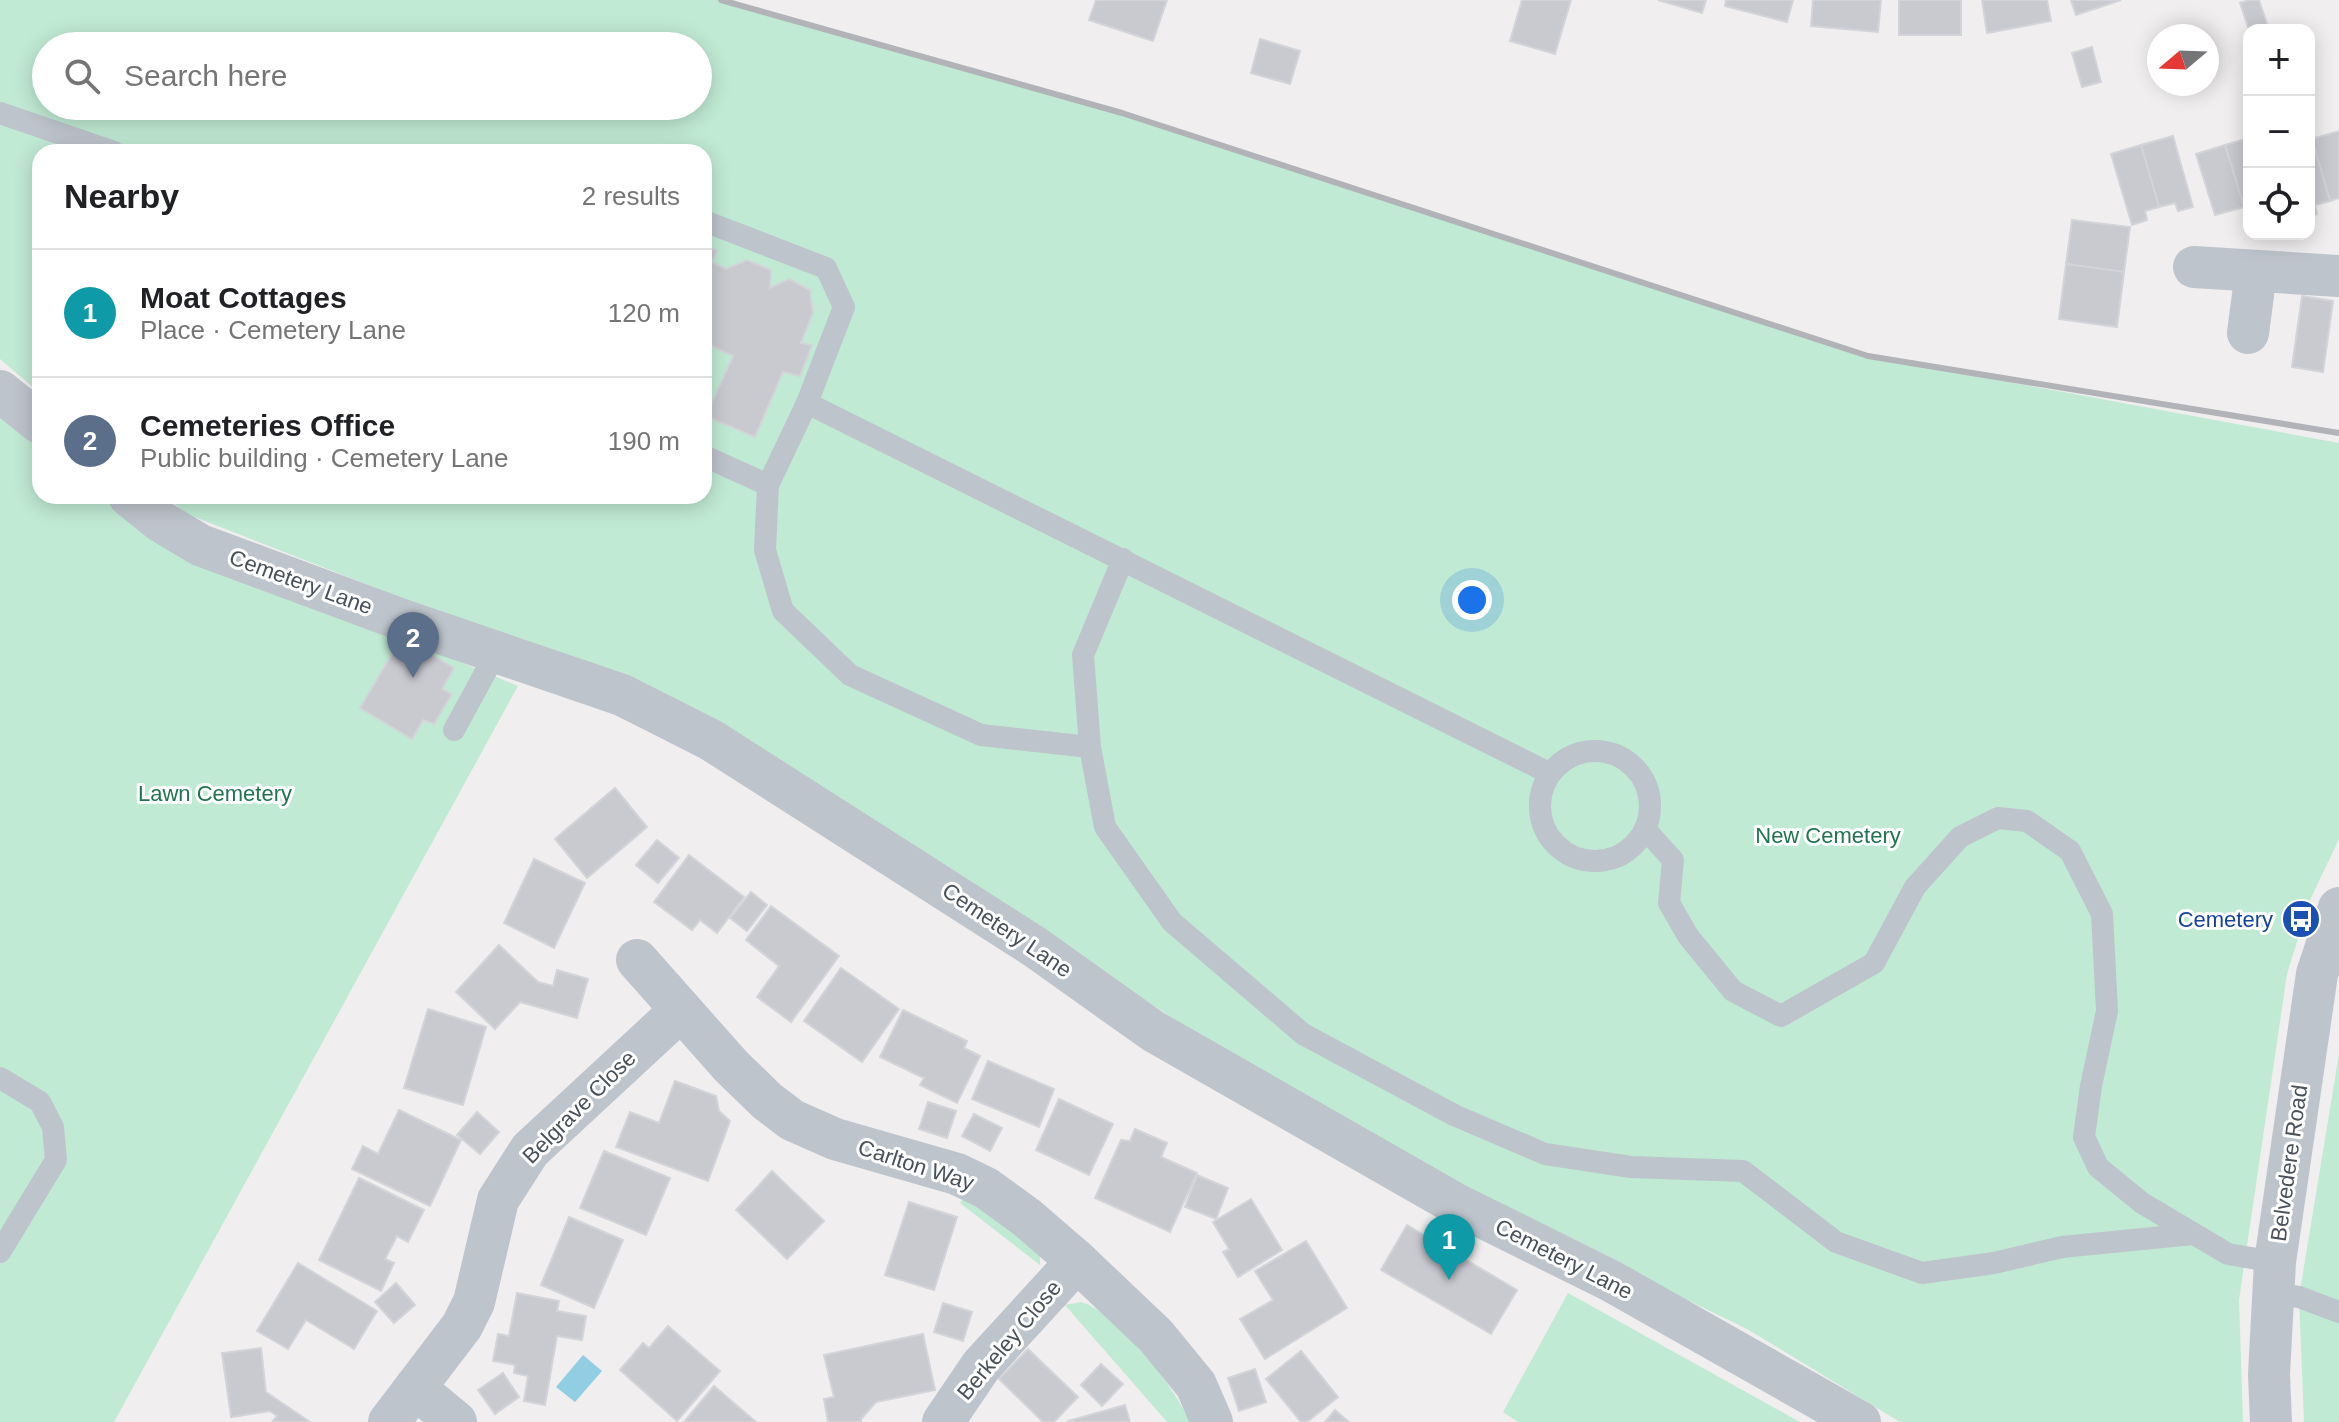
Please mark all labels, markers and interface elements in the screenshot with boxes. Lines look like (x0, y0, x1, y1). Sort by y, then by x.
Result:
north arrow (2147, 24, 2219, 96)
map controls (2243, 24, 2315, 240)
button: + (2243, 24, 2315, 96)
search box (32, 32, 712, 120)
icon: search (60, 54, 104, 98)
text: Search here (124, 59, 287, 92)
button: − (2243, 96, 2315, 168)
button: locate (2243, 168, 2315, 240)
text: Nearby (64, 177, 179, 215)
text: 2 results (582, 181, 680, 211)
text: Moat Cottages (140, 281, 347, 314)
text: 1 (83, 298, 97, 328)
text: 120 m (608, 298, 680, 328)
text: Place · Cemetery Lane (140, 315, 406, 345)
text: Cemeteries Office (140, 409, 395, 442)
text: 2 (83, 426, 97, 456)
text: 190 m (608, 426, 680, 456)
text: Public building · Cemetery Lane (140, 443, 509, 473)
street label: Cemetery Lane (226, 545, 376, 619)
your location (1452, 580, 1492, 620)
pin: 2 (387, 612, 439, 678)
park label: Lawn Cemetery (138, 781, 292, 806)
park label: New Cemetery (1755, 823, 1901, 848)
street label: Cemetery Lane (938, 878, 1076, 982)
bus stop icon: Cemetery (2280, 898, 2322, 940)
place label: Cemetery (2178, 907, 2273, 932)
street label: Belgrave Close (517, 1045, 641, 1169)
street label: Belvedere Road (2266, 1083, 2312, 1243)
street label: Carlton Way (855, 1135, 977, 1195)
pin: 1 (1423, 1214, 1475, 1280)
street label: Cemetery Lane (1491, 1214, 1637, 1304)
street label: Berkeley Close (952, 1275, 1066, 1405)

